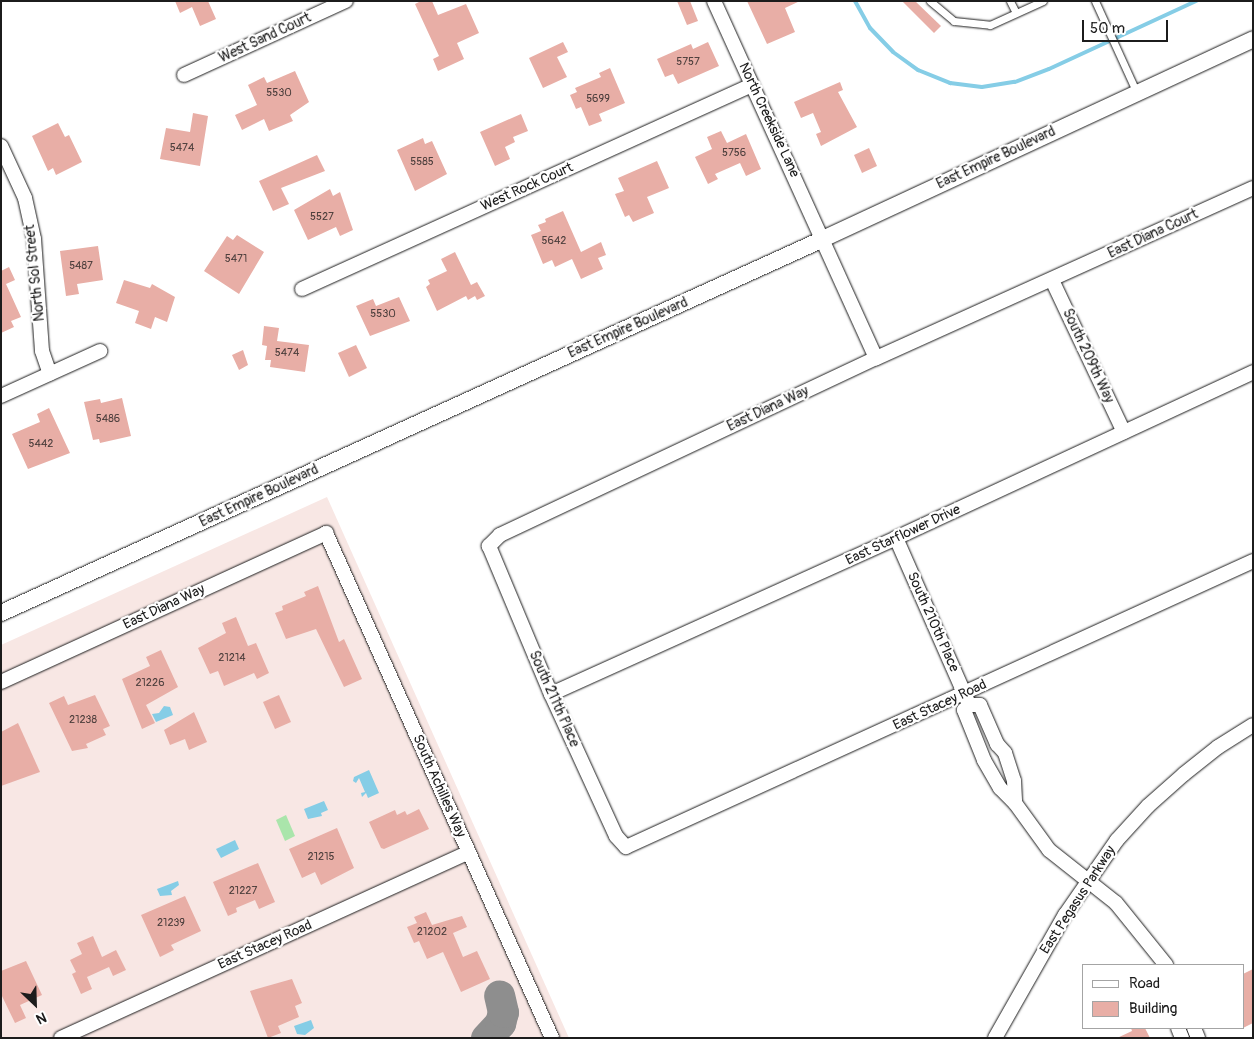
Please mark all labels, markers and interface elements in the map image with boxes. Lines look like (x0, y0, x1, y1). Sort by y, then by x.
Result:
street label: West Sand Court (216, 9, 314, 67)
scale bar (1084, 10, 1170, 42)
text: 50 m (1090, 19, 1125, 38)
house number: 5757 (676, 55, 700, 69)
street label: North Creekside Lane (735, 60, 803, 180)
house number: 5530 (266, 86, 292, 100)
house number: 5699 (586, 92, 610, 106)
street label: East Empire Boulevard (934, 123, 1058, 193)
house number: 5474 (170, 141, 194, 155)
house number: 5756 (722, 146, 746, 160)
house number: 5585 (410, 155, 434, 169)
street label: West Rock Court (478, 159, 576, 215)
street label: East Diana Court (1105, 206, 1201, 262)
house number: 5527 (310, 210, 334, 224)
street label: North Sol Street (22, 224, 48, 322)
house number: 5642 (542, 234, 566, 248)
house number: 5471 (225, 252, 247, 266)
house number: 5487 (69, 259, 93, 273)
street label: East Empire Boulevard (566, 294, 690, 362)
street label: South 209th Way (1059, 306, 1117, 406)
house number: 5530 (370, 307, 396, 321)
house number: 5474 (275, 346, 299, 360)
street label: East Diana Way (725, 383, 811, 435)
house number: 5486 (96, 412, 120, 426)
house number: 5442 (29, 437, 53, 451)
street label: East Empire Boulevard (197, 461, 321, 531)
street label: East Starflower Drive (843, 501, 963, 569)
street label: South 210th Place (903, 569, 963, 675)
street label: East Diana Way (121, 581, 207, 633)
street label: South 211th Place (525, 648, 583, 750)
house number: 21214 (218, 651, 246, 665)
house number: 21226 (135, 676, 165, 690)
street label: East Stacey Road (891, 676, 989, 734)
house number: 21238 (69, 713, 97, 727)
street label: South Achilles Way (409, 732, 469, 840)
street label: East Pegasus Parkway (1037, 843, 1119, 957)
house number: 21215 (308, 850, 334, 864)
house number: 21227 (229, 884, 257, 898)
house number: 21239 (157, 916, 185, 930)
street label: East Stacey Road (215, 917, 315, 973)
house number: 21202 (417, 925, 447, 939)
legend (1082, 964, 1244, 1029)
text: Road (1129, 974, 1160, 993)
north arrow (10, 979, 60, 1029)
text: Building (1129, 999, 1177, 1018)
text: N (34, 1008, 49, 1028)

